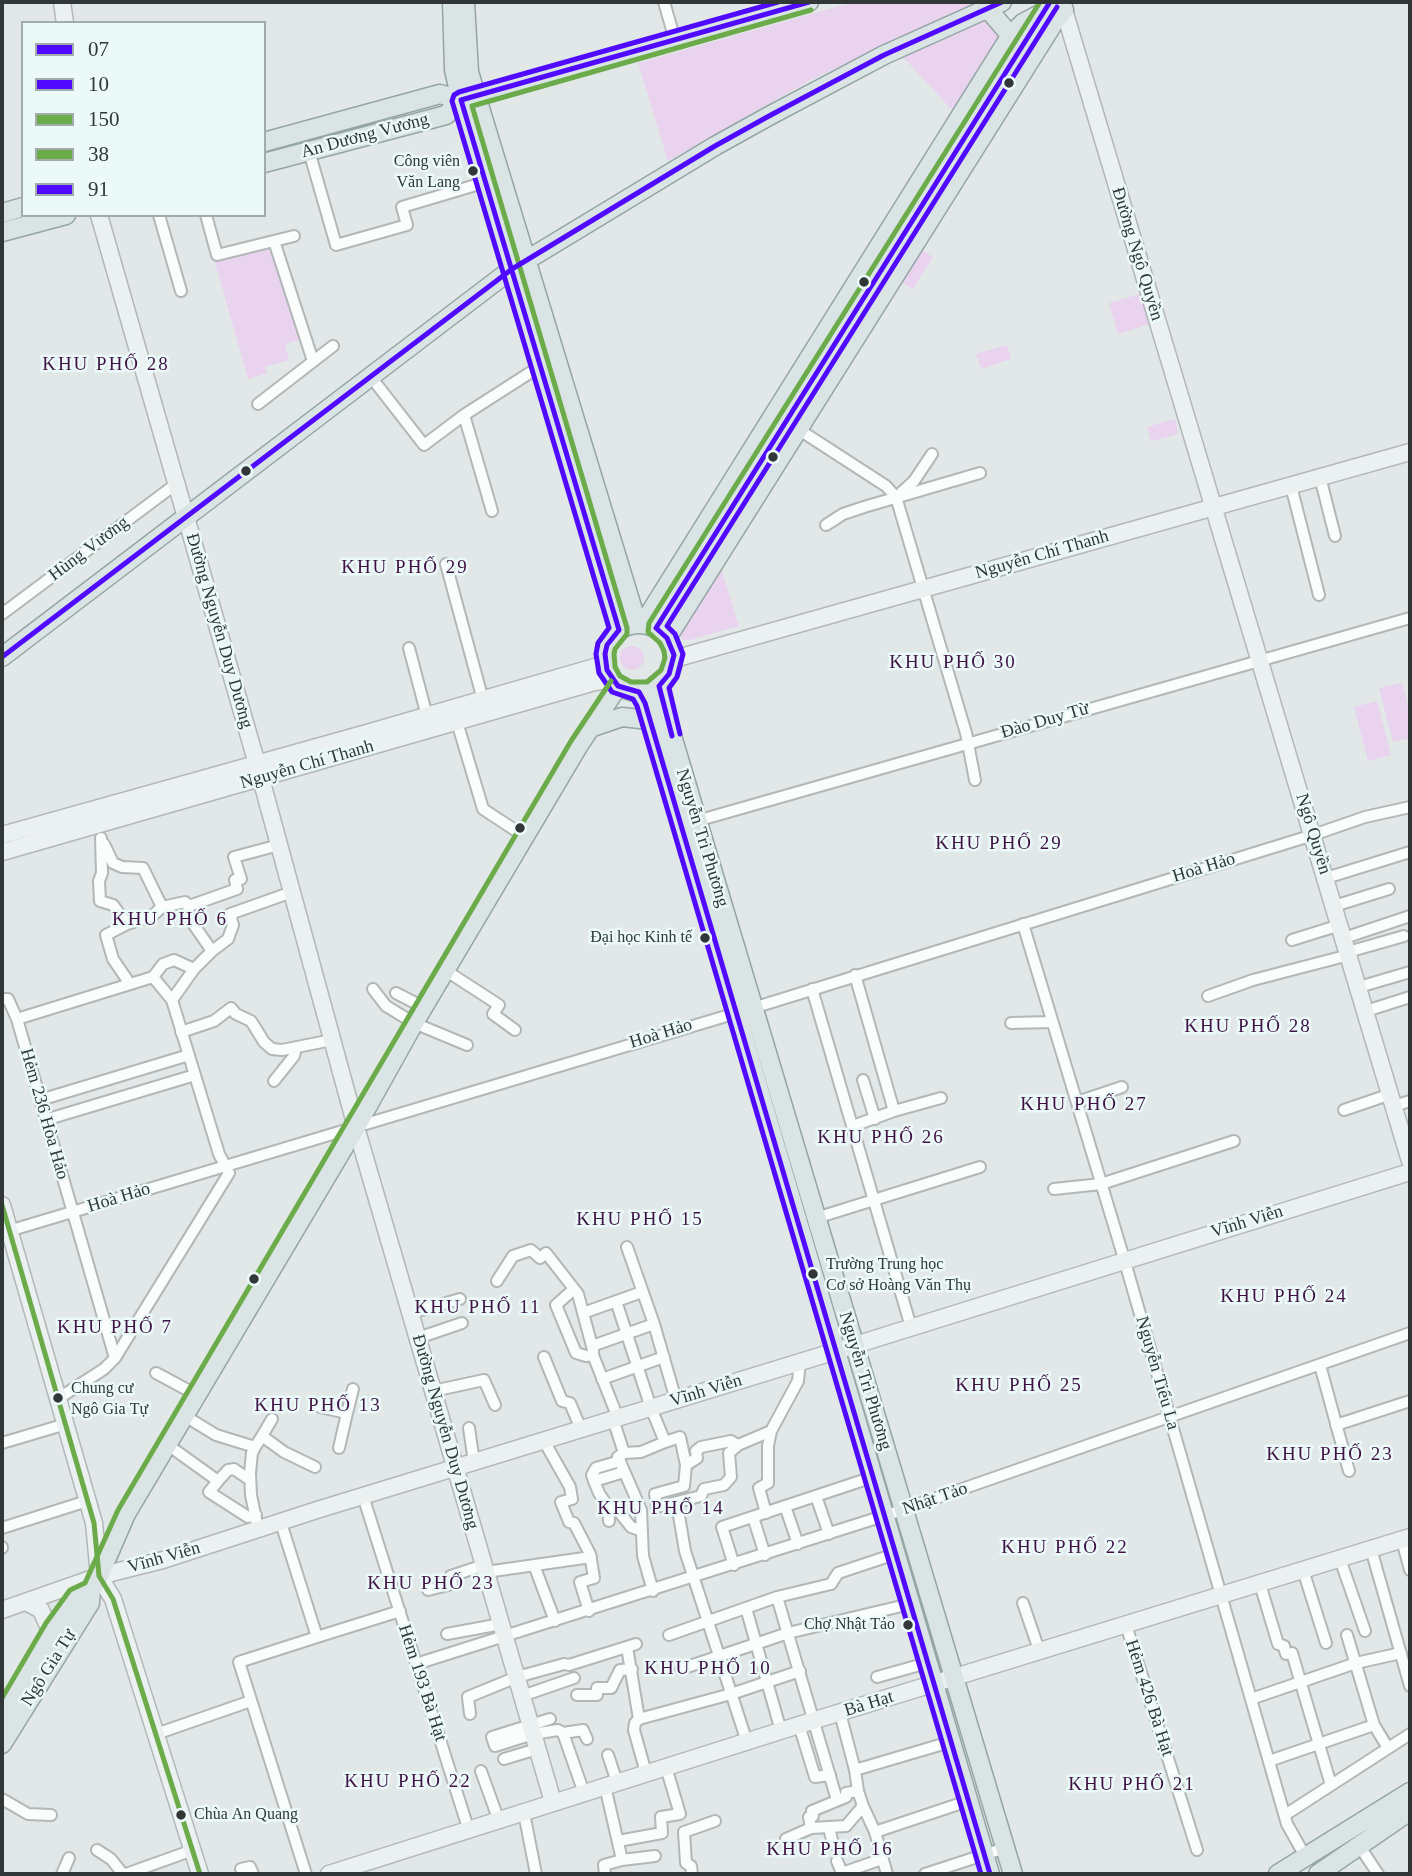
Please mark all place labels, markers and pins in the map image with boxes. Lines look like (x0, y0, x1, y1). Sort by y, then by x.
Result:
unlabelled marker (1002, 76, 1016, 90)
place label: Công viên Văn Lang (394, 152, 460, 190)
marker: Công viên Văn Lang (466, 164, 480, 178)
unlabelled marker (857, 275, 871, 289)
unlabelled marker (766, 450, 780, 464)
unlabelled marker (239, 464, 253, 478)
unlabelled marker (513, 821, 527, 835)
place label: Đại học Kinh tế (590, 928, 692, 948)
marker: Đại học Kinh tế (698, 931, 712, 945)
place label: Trường Trung học Cơ sở Hoàng Văn Thụ (826, 1255, 971, 1293)
marker: Trường Trung học Cơ sở Hoàng Văn Thụ (806, 1267, 820, 1281)
unlabelled marker (247, 1272, 261, 1286)
place label: Chung cư Ngô Gia Tự (71, 1379, 148, 1417)
marker: Chung cư Ngô Gia Tự (51, 1391, 65, 1405)
place label: Chợ Nhật Tảo (804, 1615, 895, 1635)
marker: Chợ Nhật Tảo (901, 1618, 915, 1632)
place label: Chùa An Quang (194, 1805, 298, 1825)
marker: Chùa An Quang (174, 1808, 188, 1822)

